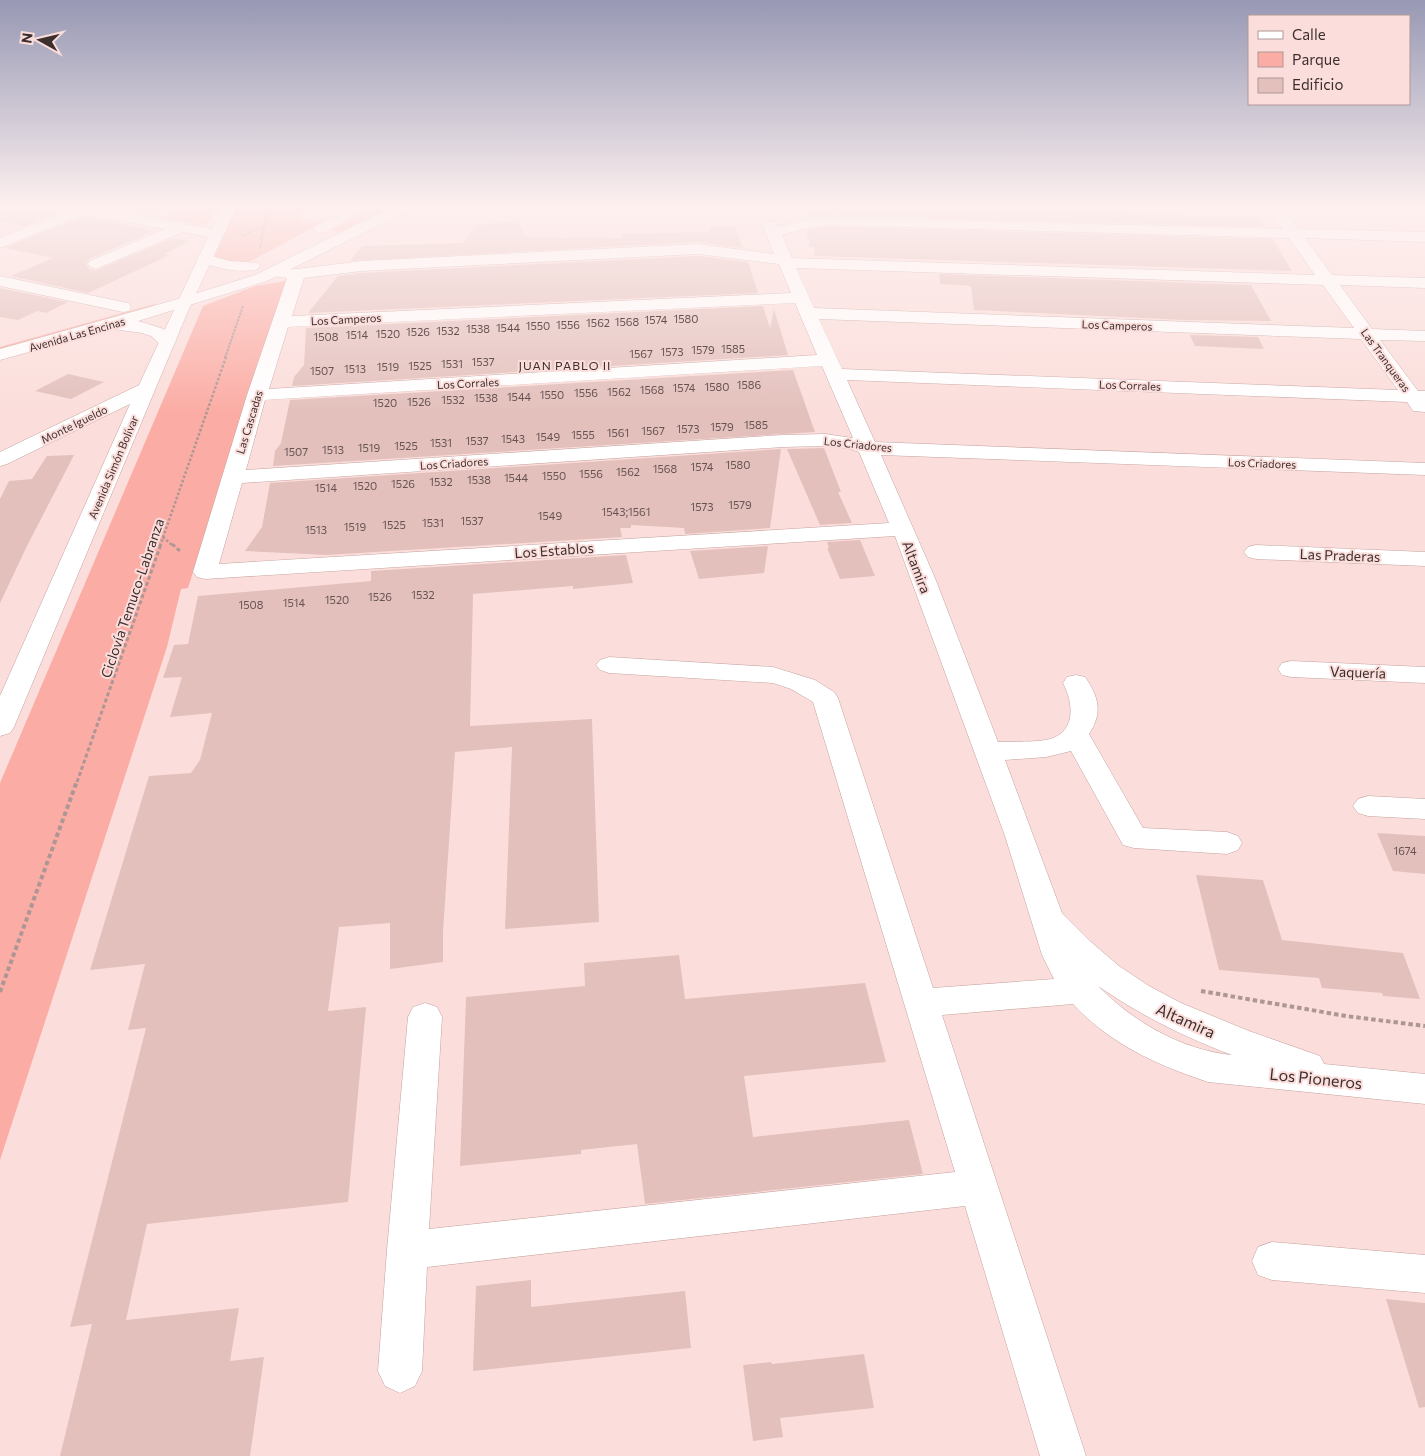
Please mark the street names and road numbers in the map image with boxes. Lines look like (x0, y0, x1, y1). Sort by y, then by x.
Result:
street label: Los Camperos (310, 311, 382, 327)
street label: Avenida Las Encinas (28, 314, 126, 354)
street label: Los Camperos (1081, 317, 1153, 333)
street label: Las Tranqueras (1359, 326, 1413, 394)
street label: Los Corrales (437, 375, 499, 391)
street label: Los Corrales (1099, 377, 1161, 393)
street label: Las Cascadas (233, 389, 265, 455)
street label: Monte Igueldo (39, 402, 110, 446)
street label: Avenida Simón Bolívar (85, 413, 141, 520)
street label: Los Criadores (823, 434, 893, 454)
street label: Los Criadores (419, 454, 489, 472)
street label: Los Criadores (1228, 455, 1296, 471)
street label: Ciclovía Temuco-Labranza (97, 516, 167, 680)
street label: Altamira (899, 538, 935, 596)
street label: Los Establos (514, 539, 594, 561)
street label: Las Praderas (1299, 545, 1381, 565)
street label: Vaquería (1330, 663, 1386, 681)
street label: Altamira (1153, 999, 1219, 1041)
street label: Los Pioneros (1269, 1064, 1363, 1092)

